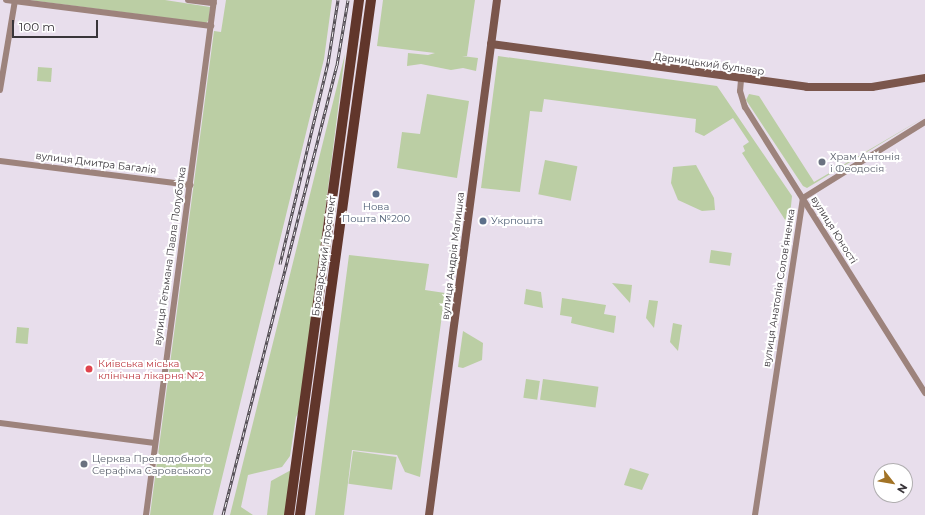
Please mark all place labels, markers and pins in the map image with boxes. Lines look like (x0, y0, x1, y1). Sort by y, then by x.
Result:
place label: Храм Антонія і Феодосія (830, 150, 900, 174)
marker: Храм Антонія і Феодосія (817, 157, 827, 167)
marker: Нова Пошта №200 (371, 189, 381, 199)
place label: Нова Пошта №200 (342, 200, 410, 224)
place label: Укрпошта (491, 215, 543, 227)
marker: Укрпошта (478, 216, 488, 226)
place label: Київська міська клінічна лікарня №2 (98, 357, 204, 380)
marker: Київська міська клінічна лікарня №2 (83, 363, 95, 375)
place label: Церква Преподобного Серафіма Саровського (92, 452, 211, 476)
marker: Церква Преподобного Серафіма Саровського (79, 459, 89, 469)

